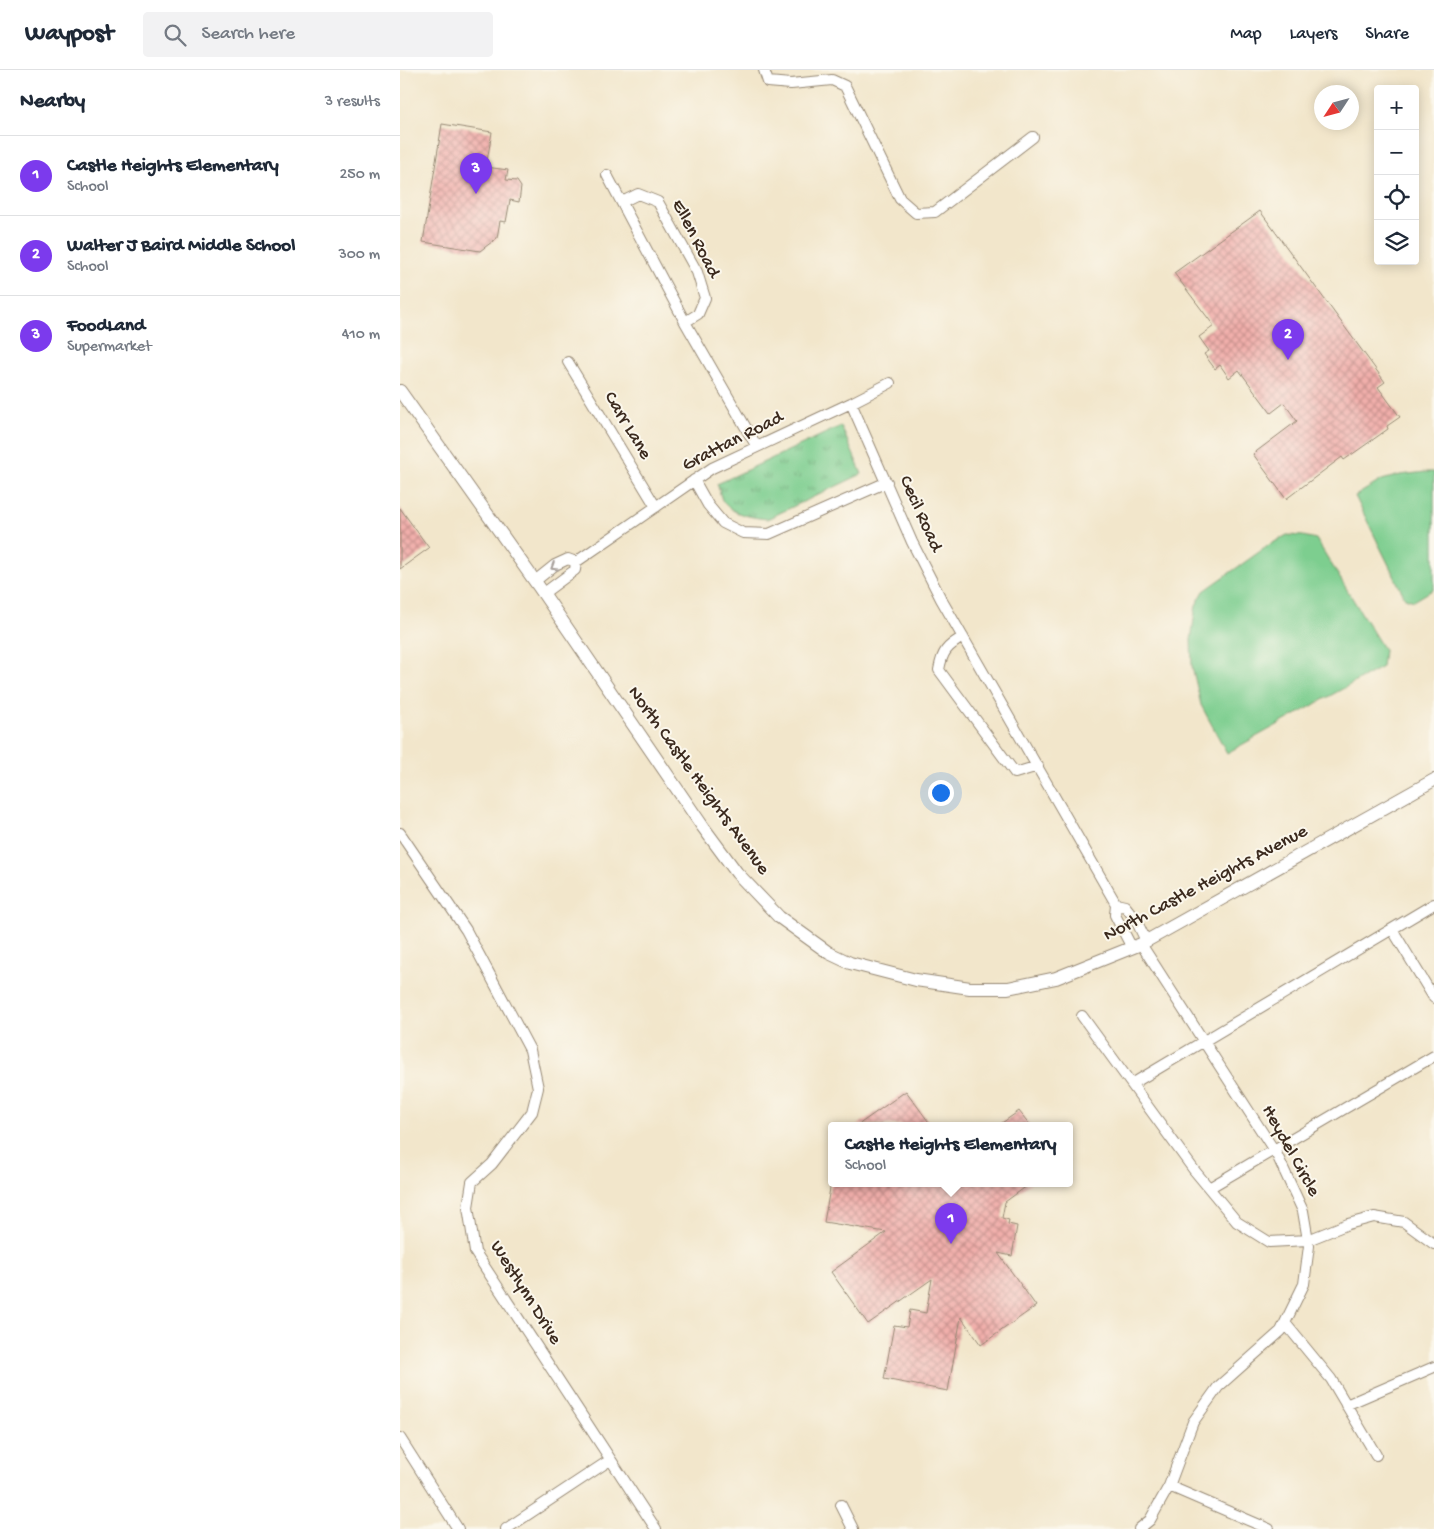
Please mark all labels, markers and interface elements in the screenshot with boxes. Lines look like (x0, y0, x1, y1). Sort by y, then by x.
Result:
search box (143, 12, 493, 57)
text: Waypost (25, 20, 113, 49)
icon: search (161, 21, 189, 49)
text: Search here (201, 23, 295, 46)
text: Map (1230, 24, 1262, 45)
text: Layers (1290, 24, 1337, 45)
text: Share (1365, 24, 1409, 45)
north arrow (1314, 85, 1359, 130)
map controls (1374, 85, 1419, 265)
button: + (1374, 85, 1419, 130)
text: Nearby (20, 90, 85, 115)
text: 3 results (325, 93, 380, 112)
button: − (1374, 130, 1419, 175)
pin: 3 (460, 153, 492, 194)
text: Castle Heights Elementary (67, 155, 279, 178)
text: 1 (33, 166, 39, 185)
text: 250 m (340, 166, 380, 185)
button: locate (1374, 175, 1419, 220)
text: School (67, 178, 109, 197)
street label: Ellen Road (665, 196, 725, 284)
button: layers (1374, 220, 1419, 265)
text: Walter J Baird Middle School (67, 235, 295, 258)
text: 2 (32, 246, 40, 265)
text: 300 m (338, 246, 380, 265)
text: School (67, 258, 109, 277)
text: FoodLand (67, 315, 145, 338)
pin: 2 (1272, 319, 1304, 360)
text: 3 (32, 326, 40, 345)
text: 410 m (342, 326, 380, 345)
text: Supermarket (67, 338, 152, 357)
street label: Carr Lane (598, 388, 656, 464)
street label: Grattan Road (679, 406, 789, 477)
street label: Cecil Road (893, 472, 948, 557)
one-way arrow (551, 560, 560, 570)
street label: North Castle Heights Avenue (622, 682, 774, 880)
your location (928, 780, 954, 806)
street label: North Castle Heights Avenue (1100, 820, 1312, 948)
street label: Heydel Circle (1255, 1101, 1325, 1201)
popup (828, 1122, 1073, 1187)
text: Castle Heights Elementary (845, 1134, 1056, 1157)
text: School (845, 1157, 886, 1176)
pin: 1 (935, 1203, 967, 1244)
street label: Westlynn Drive (484, 1237, 566, 1349)

